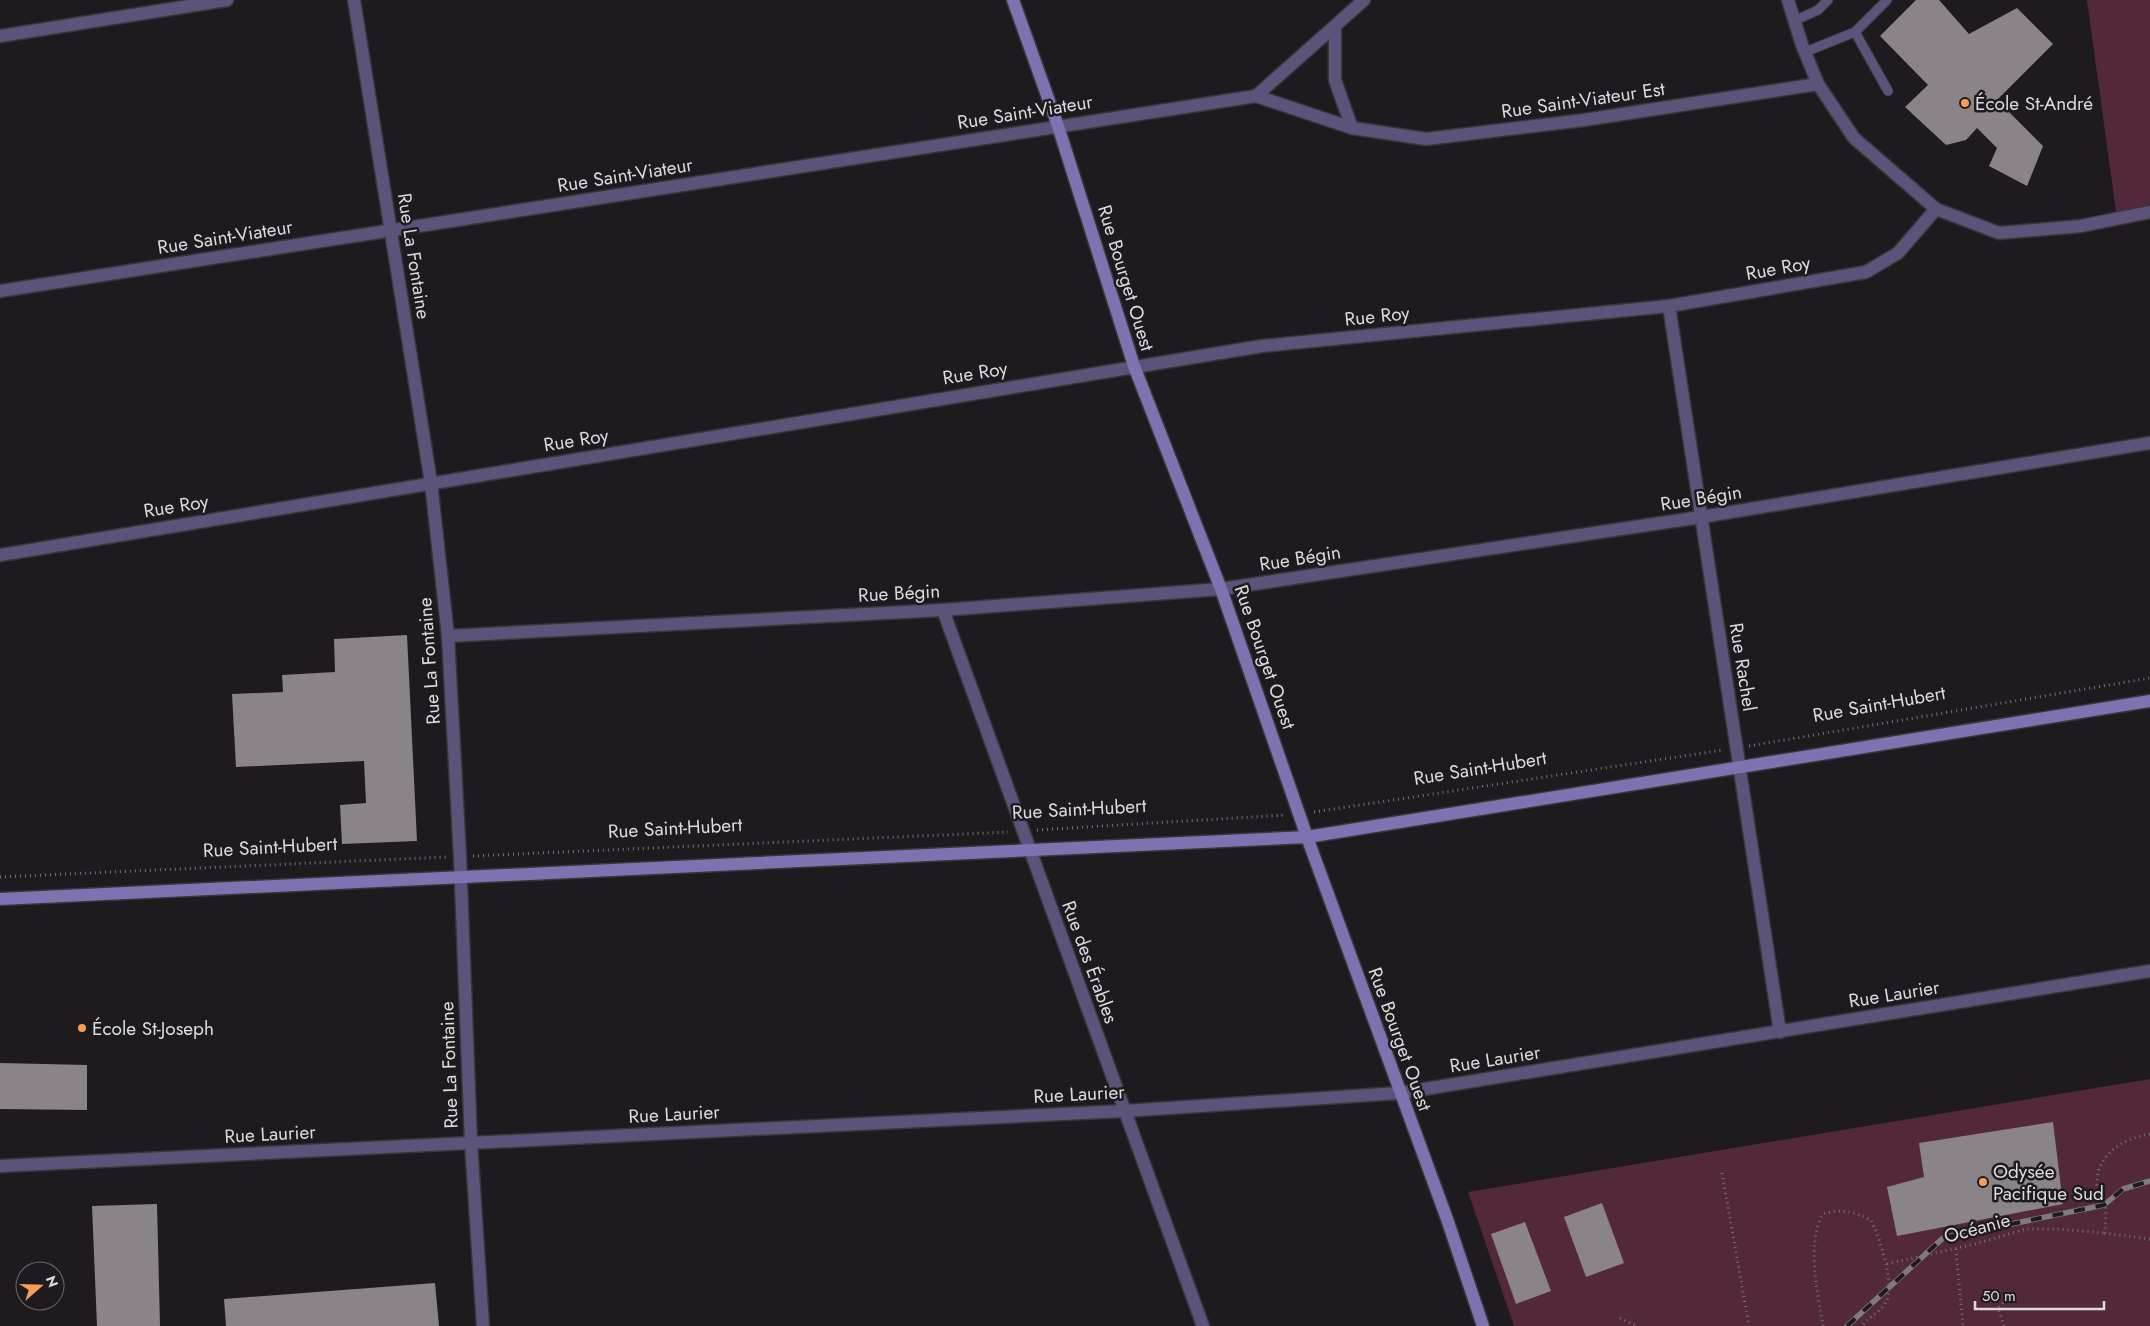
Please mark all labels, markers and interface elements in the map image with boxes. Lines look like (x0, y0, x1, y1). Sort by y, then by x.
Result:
street label: Rue Saint-Viateur Est (1499, 75, 1667, 125)
street label: Rue Saint-Viateur (955, 88, 1095, 136)
place label: École St-André (1975, 90, 2093, 117)
marker: École St-André (1959, 97, 1971, 109)
street label: Rue Saint-Viateur (555, 151, 695, 199)
street label: Rue La Fontaine (391, 191, 437, 321)
street label: Rue Bourget Ouest (1091, 202, 1161, 355)
street label: Rue Saint-Viateur (155, 213, 295, 261)
street label: Rue Roy (1744, 249, 1813, 287)
street label: Rue Roy (1343, 299, 1411, 333)
street label: Rue Roy (941, 354, 1010, 391)
street label: Rue Roy (542, 421, 611, 458)
street label: Rue Bégin (1658, 478, 1744, 518)
street label: Rue Roy (142, 487, 211, 524)
street label: Rue Bégin (1257, 538, 1343, 578)
street label: Rue Bégin (857, 577, 941, 609)
street label: Rue Bourget Ouest (1228, 581, 1303, 733)
street label: Rue La Fontaine (411, 596, 447, 725)
street label: Rue Rachel (1723, 621, 1763, 713)
street label: Rue Saint-Hubert (1810, 679, 1948, 729)
street label: Rue Saint-Hubert (1412, 744, 1549, 792)
street label: Rue Saint-Hubert (1011, 792, 1147, 826)
street label: Rue Saint-Hubert (607, 811, 743, 845)
street label: Rue Saint-Hubert (202, 830, 338, 864)
street label: Rue des Érables (1055, 897, 1125, 1027)
street label: Rue Bourget Ouest (1361, 963, 1439, 1115)
street label: Rue Laurier (1847, 973, 1942, 1014)
street label: Rue La Fontaine (433, 1001, 465, 1129)
place label: École St-Joseph (92, 1015, 214, 1042)
marker: École St-Joseph (76, 1022, 88, 1034)
street label: Rue Laurier (1448, 1038, 1543, 1079)
street label: Rue Laurier (1033, 1078, 1126, 1110)
street label: Rue Laurier (628, 1098, 721, 1130)
street label: Rue Laurier (224, 1118, 317, 1150)
place label: Odysée Pacifique Sud (1993, 1158, 2104, 1207)
marker: Odysée Pacifique Sud (1977, 1176, 1989, 1188)
street label: Océanie (1941, 1206, 2013, 1250)
north arrow (15, 1261, 65, 1311)
text: N (41, 1273, 64, 1290)
scale bar (1975, 1278, 2104, 1310)
text: 50 m (1982, 1285, 2016, 1307)

